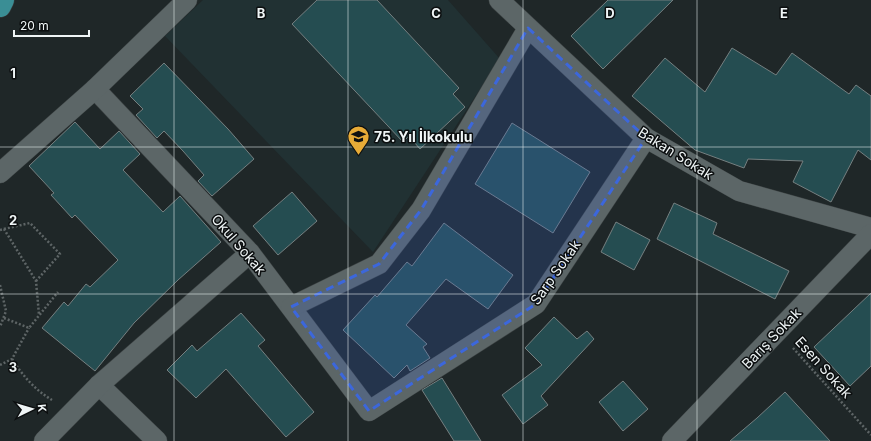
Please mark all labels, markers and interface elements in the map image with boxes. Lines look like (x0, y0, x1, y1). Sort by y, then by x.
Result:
text: B (257, 5, 266, 21)
text: C (431, 5, 441, 21)
text: D (605, 5, 615, 21)
text: E (780, 5, 788, 21)
scale bar (14, 12, 89, 38)
text: 20 m (20, 18, 49, 33)
text: 1 (10, 65, 16, 81)
school or university icon: 75. Yıl İlkokulu (345, 123, 371, 156)
street label: Bakan Sokak (635, 123, 717, 183)
place label: 75. Yıl İlkokulu (374, 127, 473, 145)
street label: Okul Sokak (208, 210, 270, 278)
text: 2 (9, 212, 17, 228)
street label: Sarp Sokak (526, 236, 584, 308)
street label: Barış Sokak (738, 304, 804, 372)
street label: Esen Sokak (792, 333, 856, 401)
text: 3 (9, 359, 17, 375)
north arrow (12, 389, 52, 429)
text: K (35, 404, 49, 413)

